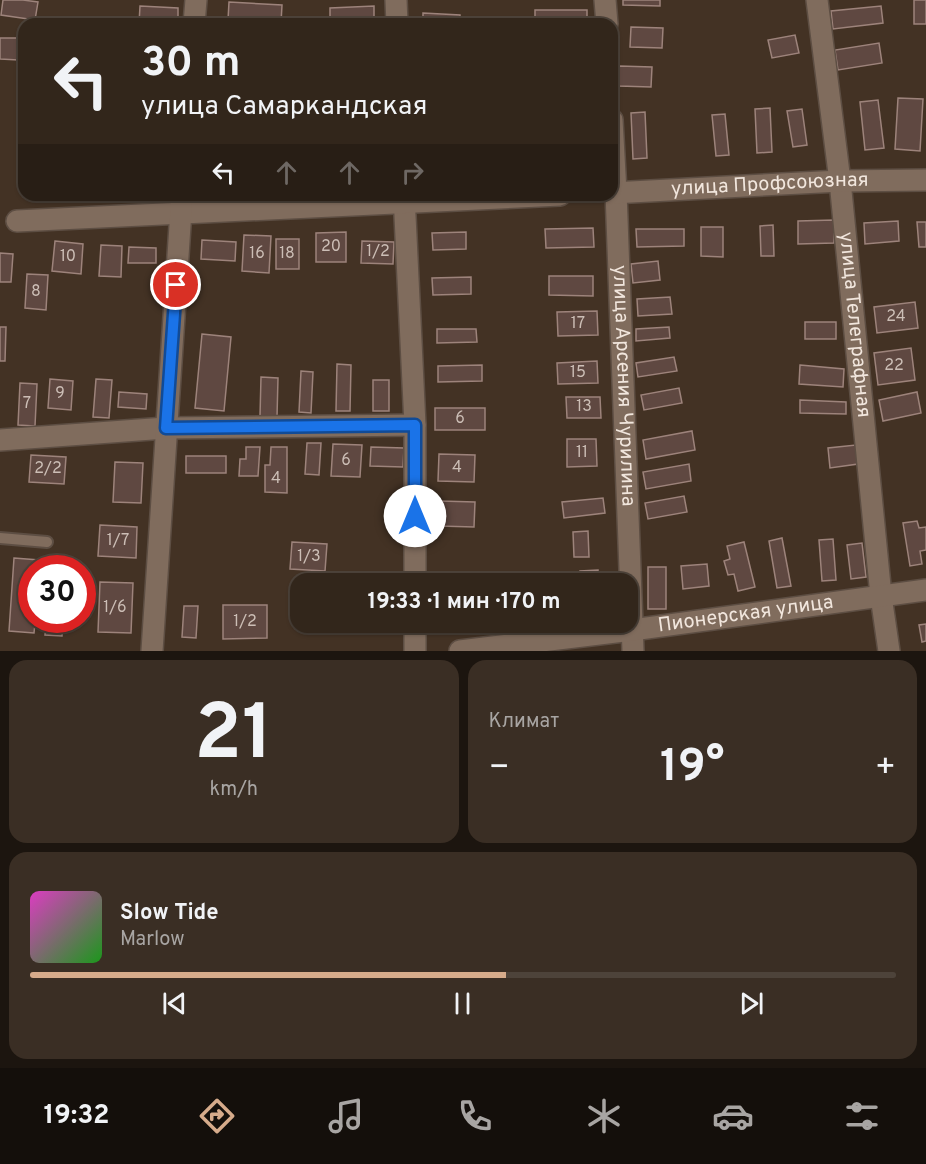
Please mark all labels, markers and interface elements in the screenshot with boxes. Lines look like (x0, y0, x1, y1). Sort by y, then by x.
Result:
text: 30 m (141, 38, 240, 91)
icon: left (42, 42, 120, 120)
text: улица Самаркандская (141, 90, 427, 124)
icon: left (207, 156, 240, 189)
icon: ahead (270, 156, 303, 189)
icon: ahead (333, 156, 366, 189)
icon: right (396, 156, 429, 189)
street label: улица Профсоюзная (670, 168, 869, 203)
street label: улица Телеграфная (832, 231, 876, 419)
house number: 20 (321, 237, 341, 257)
house number: 1/2 (366, 242, 390, 262)
house number: 16 (249, 244, 265, 264)
house number: 18 (279, 244, 295, 264)
house number: 10 (60, 247, 76, 267)
pin (150, 259, 201, 310)
street label: улица Арсения Чурилина (606, 265, 641, 507)
icon: arrive (159, 268, 192, 301)
house number: 8 (31, 282, 41, 302)
house number: 24 (886, 307, 906, 327)
house number: 17 (571, 314, 585, 334)
house number: 22 (884, 356, 904, 376)
house number: 15 (570, 363, 586, 383)
house number: 9 (55, 384, 65, 404)
house number: 7 (23, 394, 31, 414)
house number: 13 (576, 397, 592, 417)
house number: 6 (455, 409, 465, 429)
house number: 11 (576, 443, 588, 463)
house number: 6 (341, 451, 351, 471)
house number: 4 (452, 458, 462, 478)
house number: 2/2 (34, 459, 62, 479)
house number: 4 (271, 469, 281, 489)
position arrow (383, 484, 447, 548)
house number: 1/7 (107, 531, 129, 551)
house number: 1/3 (297, 547, 321, 567)
speed limit sign: 30 (18, 555, 96, 633)
text: 19:33 · 1 мин · 170 m (367, 589, 561, 616)
street label: Пионерская улица (656, 590, 835, 639)
house number: 1/6 (103, 598, 127, 618)
house number: 1/2 (233, 612, 257, 632)
text: 21 (194, 688, 273, 787)
text: Климат (489, 709, 559, 735)
text: 19° (660, 740, 724, 797)
text: − (489, 748, 510, 790)
text: + (875, 748, 896, 790)
text: km/h (209, 777, 258, 803)
text: Slow Tide (120, 900, 219, 927)
text: Marlow (120, 927, 184, 953)
icon: previous (158, 987, 191, 1020)
icon: pause (446, 987, 479, 1020)
icon: next (735, 987, 768, 1020)
icon: directions (196, 1095, 238, 1137)
icon: music (325, 1095, 367, 1137)
icon: phone (454, 1095, 496, 1137)
icon: climate (583, 1095, 625, 1137)
icon: car (712, 1095, 754, 1137)
icon: filters (841, 1095, 883, 1137)
text: 19:32 (43, 1099, 110, 1133)

